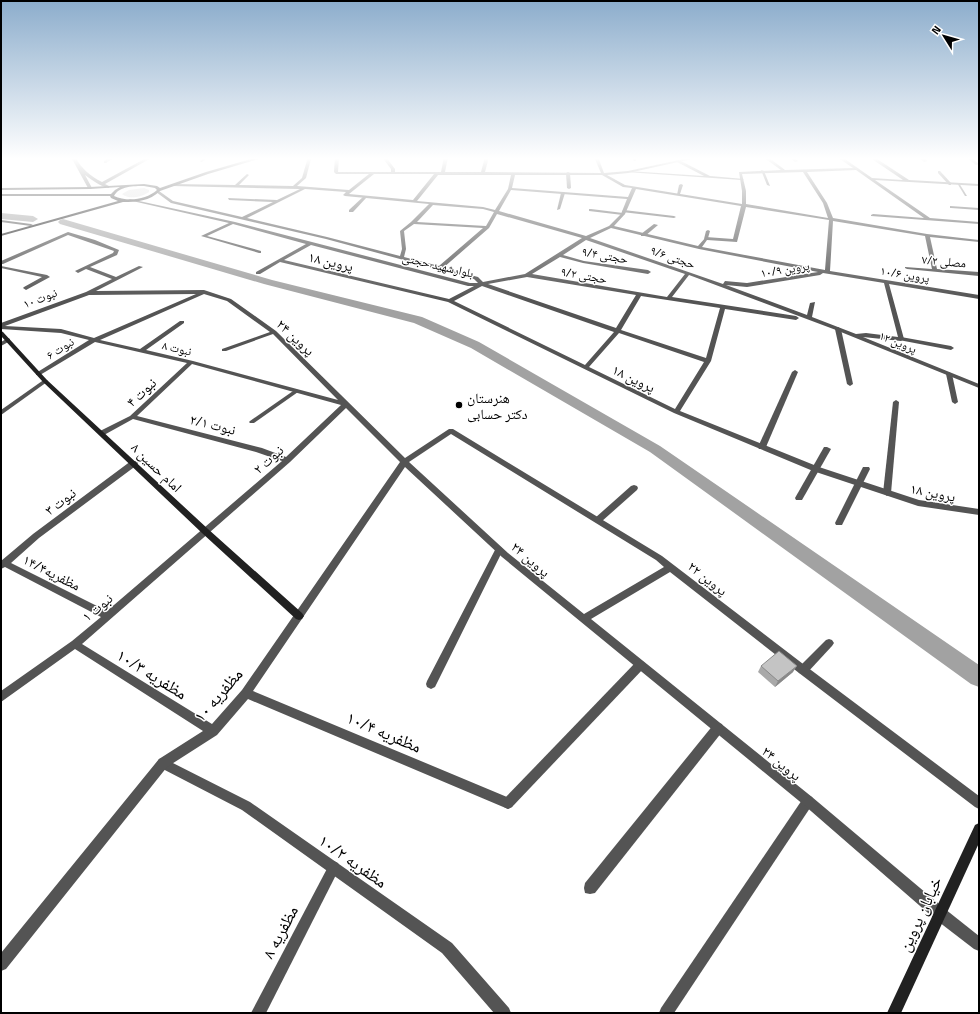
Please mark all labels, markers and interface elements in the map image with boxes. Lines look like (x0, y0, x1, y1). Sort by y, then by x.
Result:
north arrow (924, 16, 964, 56)
text: N (927, 22, 945, 38)
street label: حجتی ۹/۶ (648, 240, 698, 274)
street label: حجتی ۹/۴ (580, 242, 630, 268)
street label: پروین ۱۸ (306, 246, 356, 276)
street label: بلوارشهید حجتی (400, 248, 476, 282)
street label: مصلی ۷/۲ (921, 250, 967, 272)
street label: پروین ۱۰/۹ (759, 256, 811, 282)
street label: پروین ۱۰/۶ (879, 261, 931, 287)
street label: حجتی ۹/۲ (559, 262, 609, 288)
street label: نبوت ۱۰ (20, 283, 60, 313)
street label: پروین ۲۴ (272, 314, 320, 360)
street label: پروین ۱۲ (876, 326, 920, 358)
street label: نبوت ۶ (42, 332, 78, 364)
street label: نبوت ۸ (160, 335, 194, 361)
street label: پروین ۱۸ (609, 359, 659, 398)
street label: نبوت ۴ (121, 372, 161, 412)
place label: هنرستان دکتر حسابی (467, 387, 528, 424)
marker: هنرستان دکتر حسابی (454, 400, 464, 410)
street label: نبوت ۲/۱ (188, 408, 238, 440)
street label: امام حسین ۸ (127, 437, 187, 497)
street label: نبوت ۲ (248, 439, 288, 478)
street label: پروین ۱۸ (909, 477, 958, 507)
street label: نبوت ۳ (40, 482, 80, 520)
street label: پروین ۲۴ (507, 536, 555, 582)
street label: مظفریه۱۴/۴ (20, 549, 84, 595)
street label: پروین ۲۲ (684, 556, 733, 600)
street label: نبوت ۱ (77, 588, 117, 626)
street label: مظفریه ۱۰/۳ (112, 642, 192, 706)
street label: مظفریه ۱۰ (187, 662, 249, 728)
street label: مظفریه ۱۰/۴ (343, 705, 425, 759)
street label: پروین ۲۴ (758, 740, 806, 786)
street label: مظفریه ۱۰/۲ (313, 828, 393, 894)
street label: خیابان پروین (891, 872, 949, 956)
street label: مظفریه ۸ (255, 901, 305, 963)

